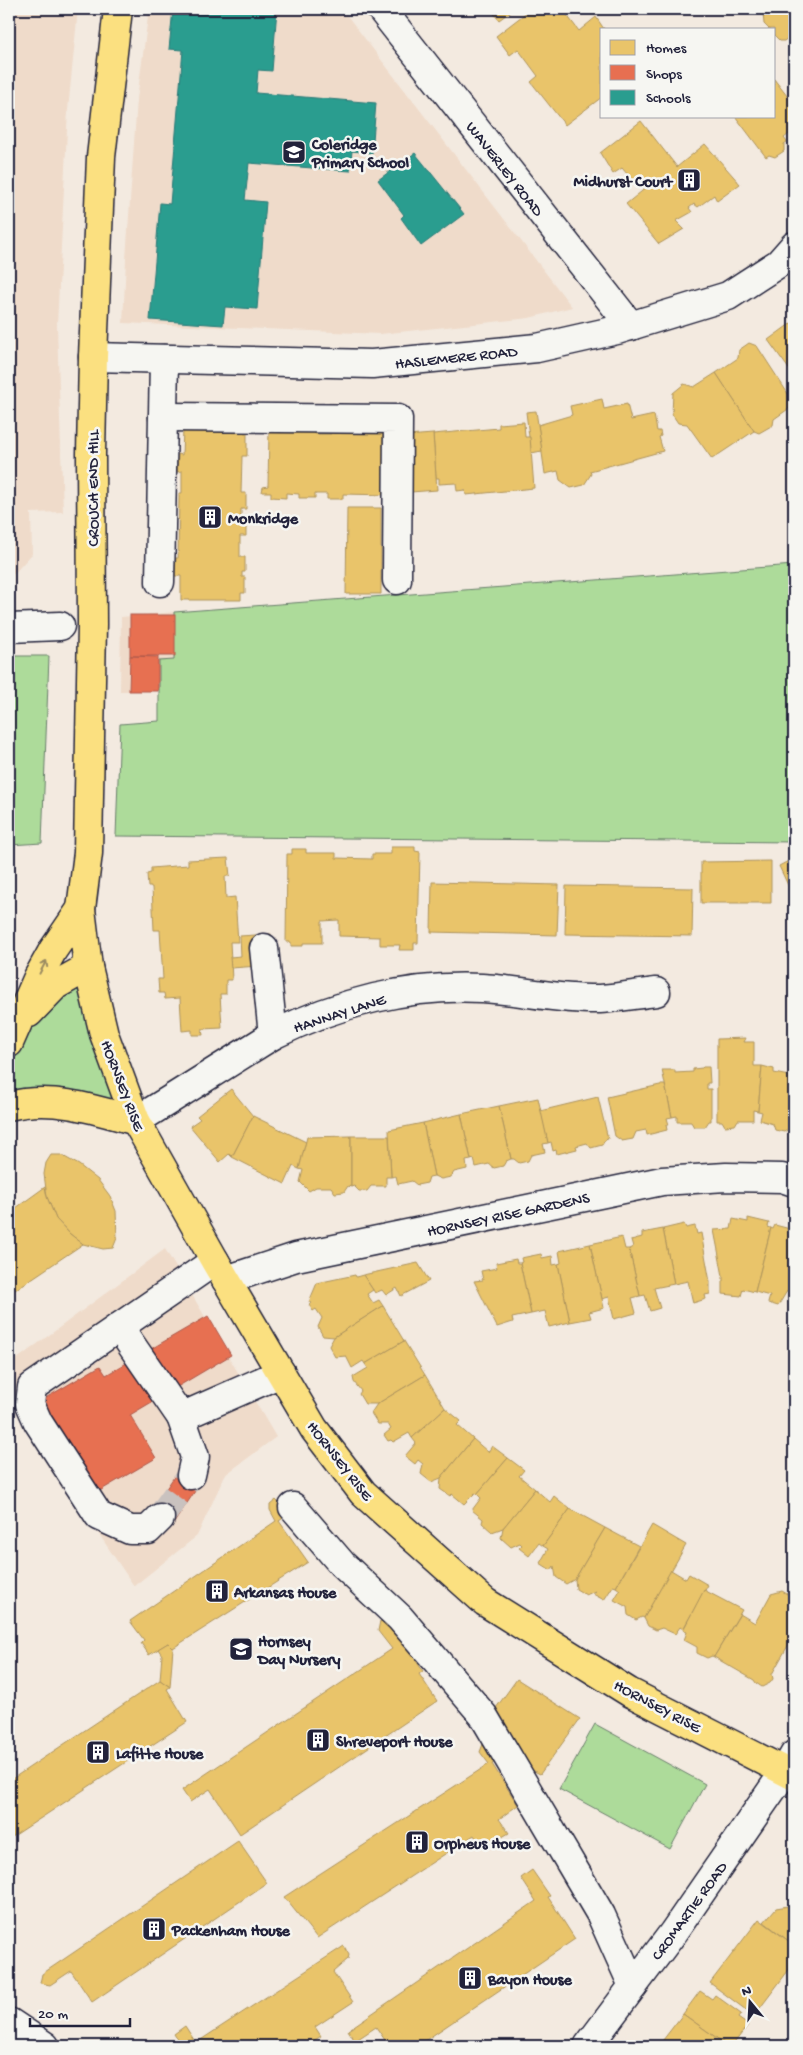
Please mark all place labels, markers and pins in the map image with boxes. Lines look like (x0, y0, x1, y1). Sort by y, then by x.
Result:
place label: Coleridge Primary School (311, 137, 410, 174)
school or university icon: Coleridge Primary School (281, 139, 307, 165)
building icon: Midhurst Court (676, 167, 702, 193)
place label: Midhurst Court (573, 174, 673, 193)
building icon: Monkridge (197, 504, 223, 530)
place label: Monkridge (228, 511, 299, 530)
building icon: Arkansas House (204, 1578, 230, 1604)
place label: Arkansas House (233, 1585, 337, 1604)
place label: Hornsey Day Nursery (256, 1634, 340, 1671)
school or university icon: Hornsey Day Nursery (228, 1636, 254, 1662)
building icon: Shreveport House (305, 1727, 331, 1753)
place label: Shreveport House (336, 1734, 453, 1753)
building icon: Lafitte House (85, 1739, 111, 1765)
place label: Lafitte House (116, 1745, 204, 1765)
building icon: Orpheus House (404, 1829, 430, 1855)
place label: Orpheus House (434, 1836, 531, 1855)
building icon: Packenham House (141, 1916, 167, 1942)
place label: Packenham House (171, 1923, 291, 1942)
building icon: Bayon House (457, 1965, 483, 1991)
place label: Bayon House (487, 1972, 572, 1991)

